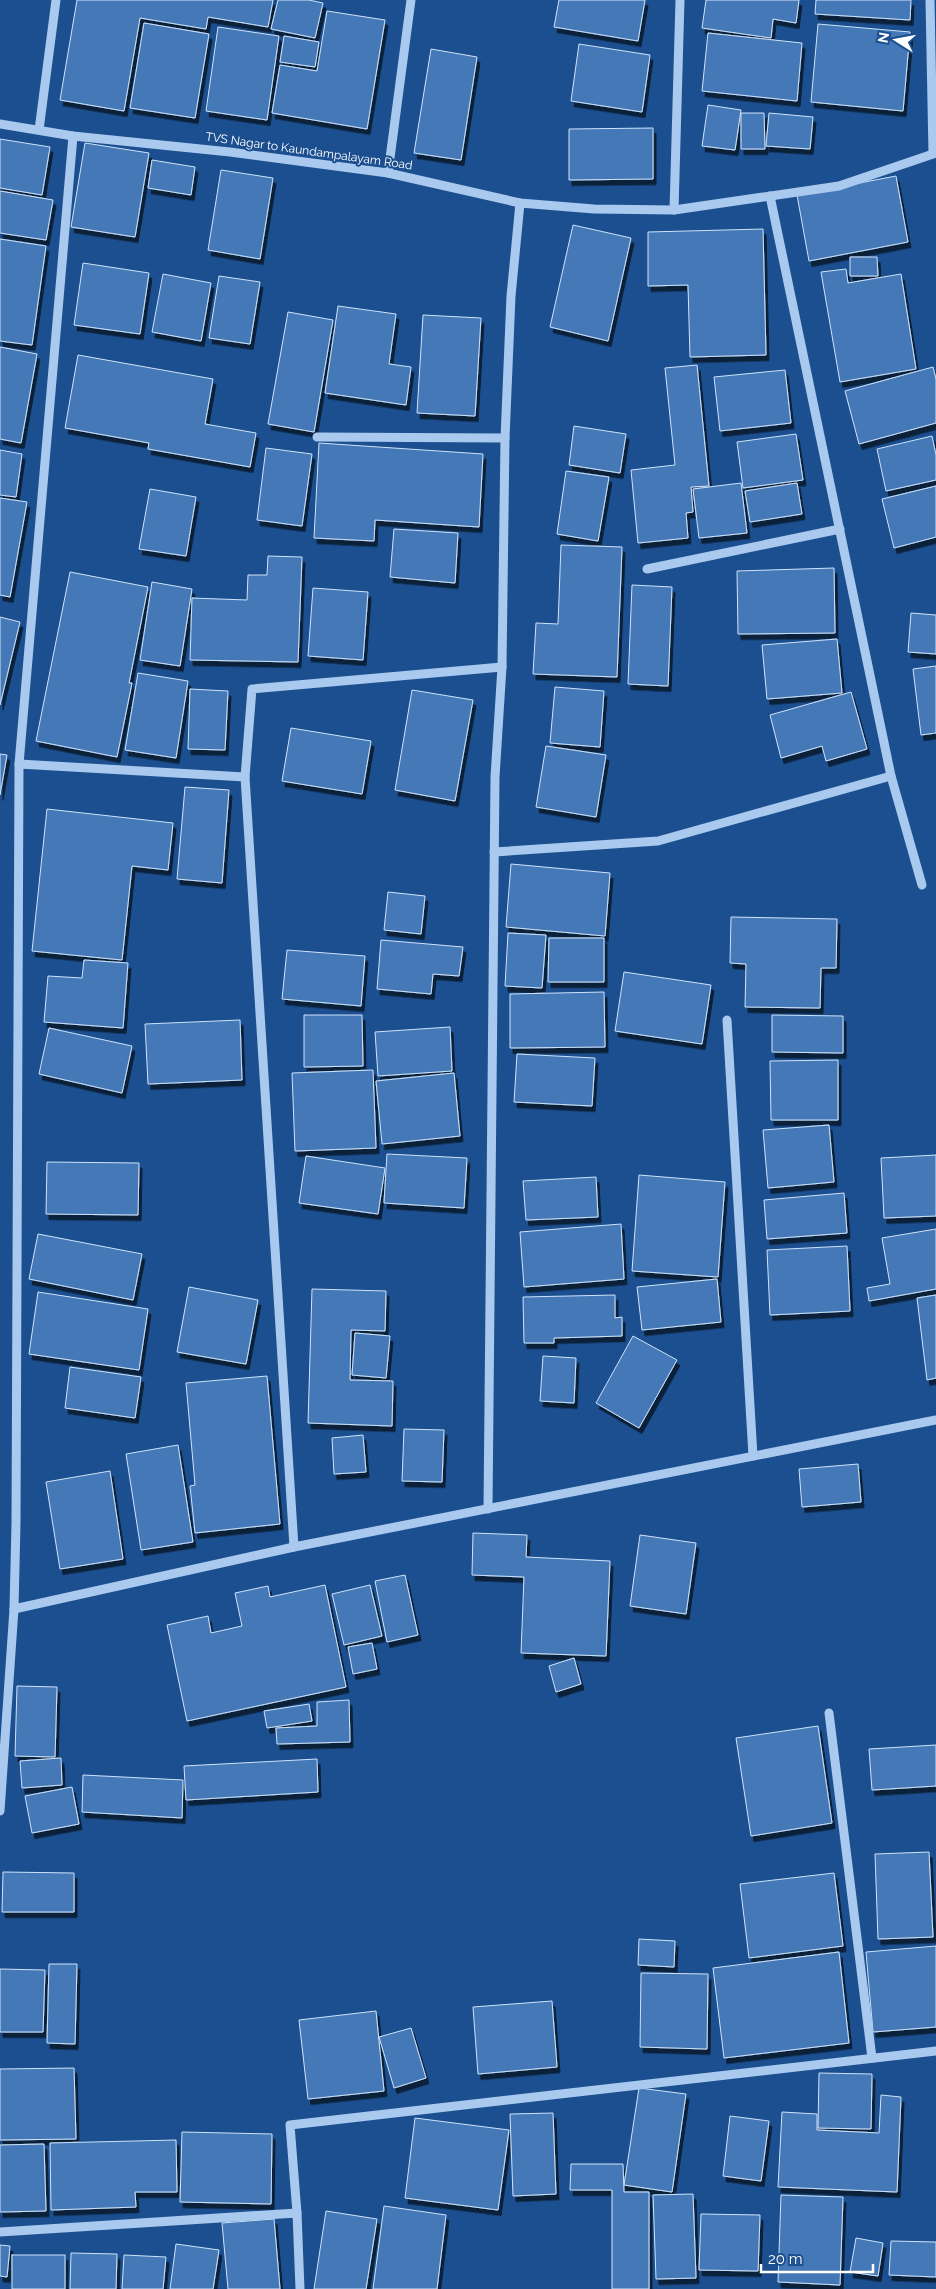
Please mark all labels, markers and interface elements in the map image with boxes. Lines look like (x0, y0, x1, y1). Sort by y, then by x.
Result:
north arrow (871, 15, 921, 65)
text: N (874, 31, 892, 44)
street label: TVS Nagar to Kaundampalayam Road (204, 130, 414, 172)
scale bar (761, 2242, 874, 2274)
text: 20 m (768, 2250, 803, 2268)

